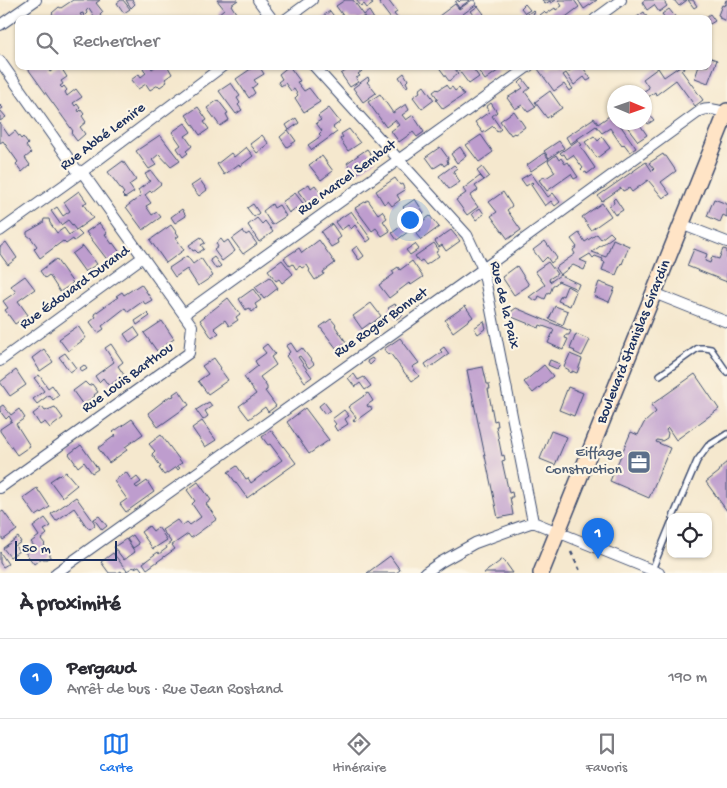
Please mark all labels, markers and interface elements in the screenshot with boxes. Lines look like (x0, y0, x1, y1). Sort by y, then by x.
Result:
search box (15, 15, 712, 70)
icon: search (33, 29, 61, 57)
text: Rechercher (73, 31, 159, 54)
north arrow (607, 85, 652, 130)
street label: Rue Abbé Lemire (57, 99, 149, 175)
street label: Rue Marcel Sembat (294, 135, 401, 220)
your location (397, 207, 423, 233)
street label: Rue Édouard Durand (17, 241, 134, 334)
street label: Boulevard Stanislas Girardin (593, 258, 675, 427)
street label: Rue de la Paix (485, 260, 523, 351)
street label: Rue Roger Bonnet (331, 283, 433, 362)
street label: Rue Louis Barthou (79, 339, 177, 417)
place label: Eiffage Construction (546, 444, 622, 479)
office icon: Eiffage Construction (626, 449, 652, 475)
map controls (667, 513, 712, 558)
button: locate (667, 513, 712, 558)
pin: 1 (582, 518, 614, 559)
scale bar (15, 538, 118, 561)
text: 50 m (22, 541, 51, 558)
text: À proximité (20, 593, 121, 618)
text: Pergaud (67, 658, 135, 681)
text: 1 (33, 669, 39, 688)
text: 190 m (668, 669, 707, 688)
text: Arrêt de bus · Rue Jean Rostand (67, 681, 282, 700)
tab: Carte (100, 730, 133, 777)
tab: Itinéraire (332, 730, 386, 777)
tab: Favoris (586, 730, 627, 777)

